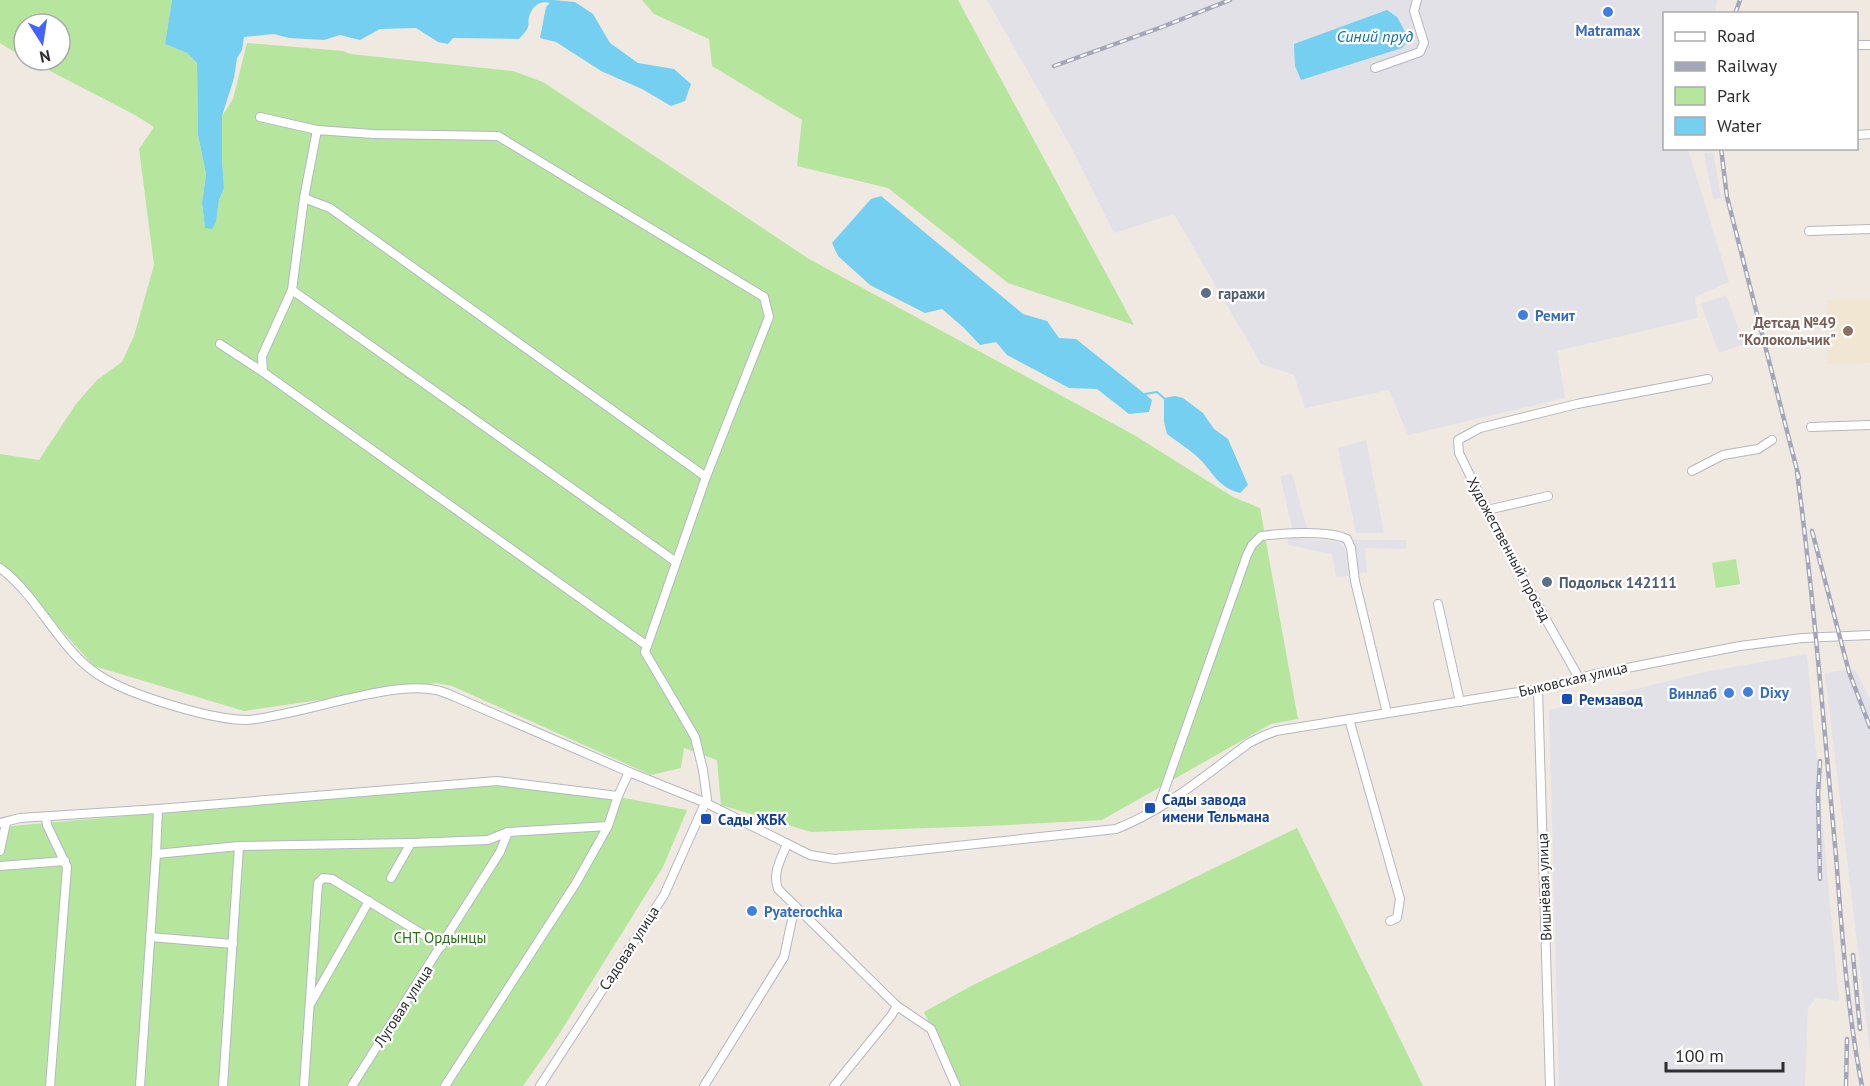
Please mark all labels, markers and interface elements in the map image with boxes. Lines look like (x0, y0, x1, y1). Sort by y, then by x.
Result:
marker: Matramax (1601, 5, 1615, 19)
north arrow (12, 12, 72, 72)
legend (1663, 12, 1858, 150)
place label: Matramax (1576, 21, 1641, 40)
text: Road (1717, 24, 1755, 47)
water label: Синий пруд (1337, 26, 1413, 46)
text: N (38, 46, 52, 68)
text: Railway (1717, 54, 1778, 77)
text: Park (1717, 84, 1750, 107)
text: Water (1717, 114, 1761, 137)
place label: гаражи (1218, 284, 1265, 303)
marker: гаражи (1199, 286, 1213, 300)
place label: Ремит (1535, 306, 1576, 325)
marker: Ремит (1516, 308, 1530, 322)
place label: Детсад №49 "Колокольчик" (1738, 313, 1836, 349)
marker: Детсад №49 "Колокольчик" (1841, 324, 1855, 338)
street label: Художественный проезд (1463, 473, 1555, 625)
place label: Подольск 142111 (1559, 573, 1677, 592)
marker: Подольск 142111 (1540, 575, 1554, 589)
street label: Быковская улица (1517, 657, 1629, 701)
place label: Dixy (1760, 683, 1790, 702)
place label: Винлаб (1669, 684, 1717, 703)
marker: Dixy (1741, 685, 1755, 699)
marker: Винлаб (1722, 686, 1736, 700)
place label: Ремзавод (1579, 690, 1643, 709)
marker: Ремзавод (1560, 692, 1574, 706)
place label: Сады завода имени Тельмана (1162, 790, 1269, 826)
marker: Сады завода имени Тельмана (1143, 801, 1157, 815)
place label: Сады ЖБК (718, 810, 788, 829)
marker: Сады ЖБК (699, 812, 713, 826)
street label: Вишнёвая улица (1533, 833, 1555, 941)
street label: Садовая улица (595, 902, 663, 994)
place label: Pyaterochka (764, 902, 843, 921)
marker: Pyaterochka (745, 904, 759, 918)
park label: СНТ Ордынцы (394, 928, 486, 947)
street label: Луговая улица (369, 961, 437, 1051)
scale bar (1666, 1035, 1783, 1073)
text: 100 m (1675, 1044, 1724, 1067)

